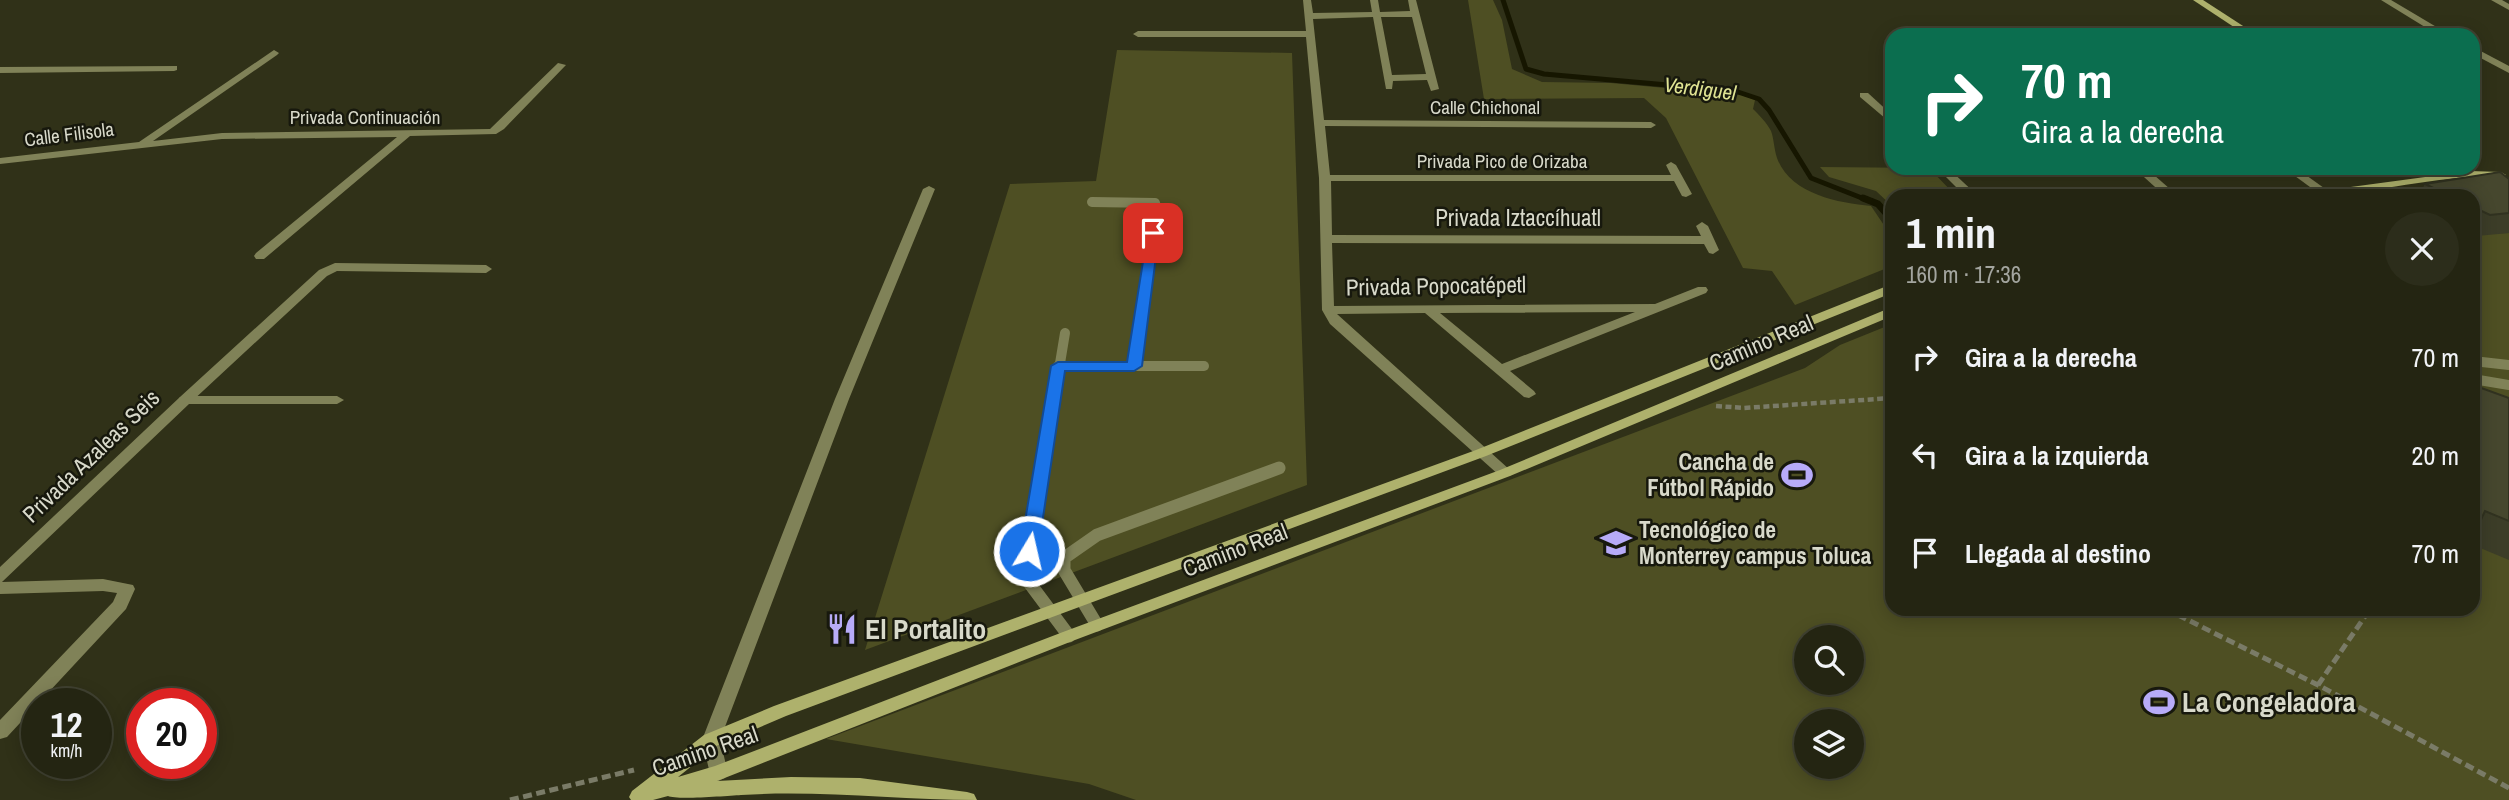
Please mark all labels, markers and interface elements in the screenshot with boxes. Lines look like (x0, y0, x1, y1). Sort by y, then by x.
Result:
text: 70 m (2021, 47, 2113, 113)
icon: right (1906, 56, 1997, 147)
water label: Verdiguel (1662, 70, 1739, 107)
street label: Calle Chichonal (1430, 94, 1540, 120)
street label: Privada Continuación (290, 104, 440, 130)
text: Gira a la derecha (2021, 110, 2224, 153)
street label: Calle Filisola (23, 116, 116, 152)
street label: Privada Pico de Orizaba (1417, 148, 1588, 174)
street label: Privada Iztaccíhuatl (1435, 202, 1601, 233)
pin (1123, 203, 1183, 263)
text: 1 min (1906, 205, 1996, 261)
button: close (2385, 212, 2459, 286)
icon: arrive (1134, 214, 1172, 252)
text: 160 m · 17:36 (1906, 259, 2021, 290)
street label: Privada Popocatépetl (1346, 268, 1526, 303)
street label: Camino Real (1704, 307, 1818, 378)
icon: right (1906, 338, 1944, 376)
text: Gira a la derecha (1965, 340, 2137, 375)
text: 70 m (2412, 340, 2459, 375)
street label: Privada Azaleas Seis (15, 382, 166, 529)
icon: left (1906, 436, 1944, 474)
text: Gira a la izquierda (1965, 438, 2149, 473)
text: 20 m (2412, 438, 2459, 473)
place label: Cancha de Fútbol Rápido (1647, 446, 1774, 503)
sports icon: Cancha de Fútbol Rápido (1780, 458, 1814, 492)
position arrow (992, 514, 1066, 588)
place label: Tecnológico de Monterrey campus Toluca (1639, 514, 1872, 571)
street label: Camino Real (1178, 515, 1292, 584)
school or university icon: Tecnológico de Monterrey campus Toluca (1599, 526, 1633, 560)
icon: arrive (1906, 534, 1944, 572)
text: Llegada al destino (1965, 536, 2151, 571)
text: 70 m (2412, 536, 2459, 571)
place label: El Portalito (865, 610, 986, 648)
restaurant icon: El Portalito (825, 612, 859, 646)
map controls (1794, 625, 1864, 779)
button: search (1794, 625, 1864, 695)
place label: La Congeladora (2182, 683, 2356, 721)
sports icon: La Congeladora (2142, 685, 2176, 719)
speed limit sign: 20 (126, 688, 217, 779)
text: 12 (51, 701, 82, 748)
button: layers (1794, 709, 1864, 779)
street label: Camino Real (648, 718, 762, 783)
text: km/h (51, 738, 83, 763)

